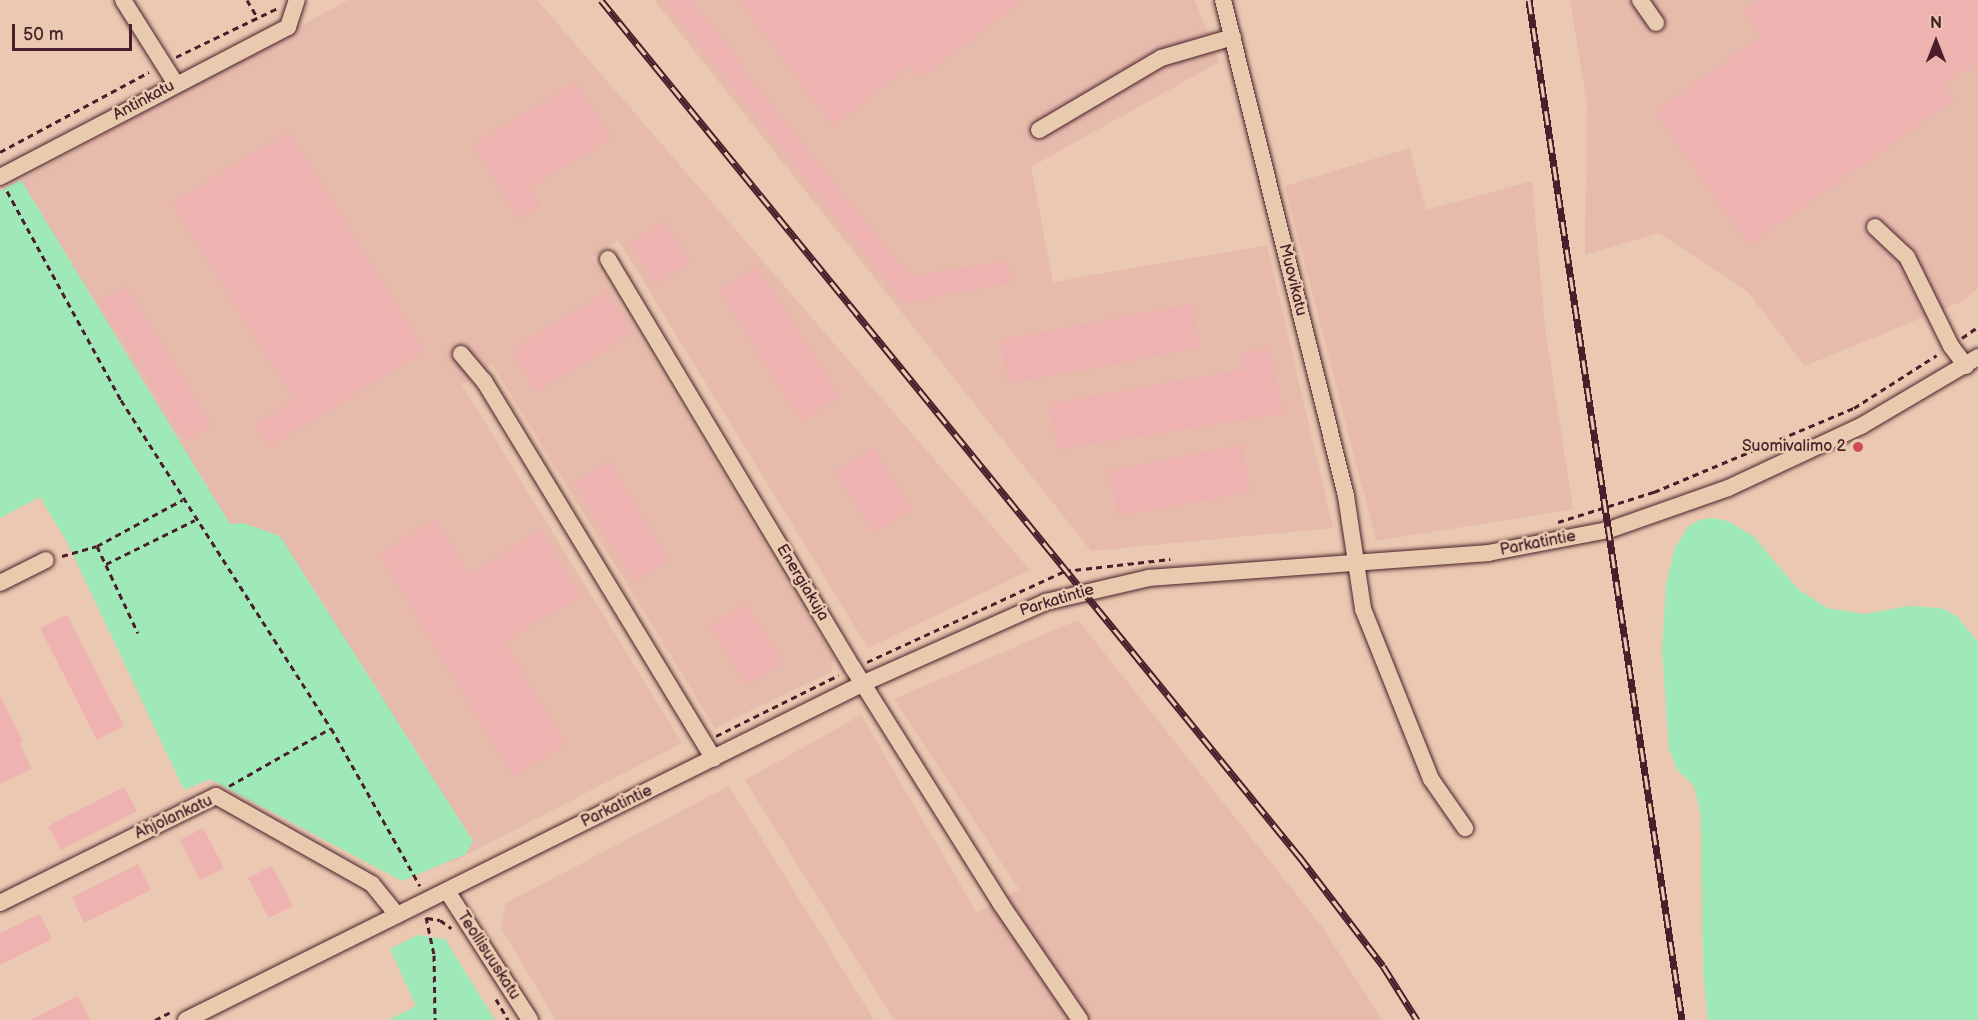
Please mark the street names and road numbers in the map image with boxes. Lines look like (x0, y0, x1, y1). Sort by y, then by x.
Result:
street label: Antinkatu (110, 77, 178, 125)
street label: Muovikatu (1274, 242, 1310, 318)
street label: Parkatintie (1499, 527, 1577, 561)
street label: Energiakuja (772, 541, 832, 625)
street label: Parkatintie (1018, 581, 1096, 621)
street label: Parkatintie (578, 782, 656, 832)
street label: Ahjolankatu (132, 792, 216, 844)
street label: Teollisuuskatu (452, 908, 524, 1004)

